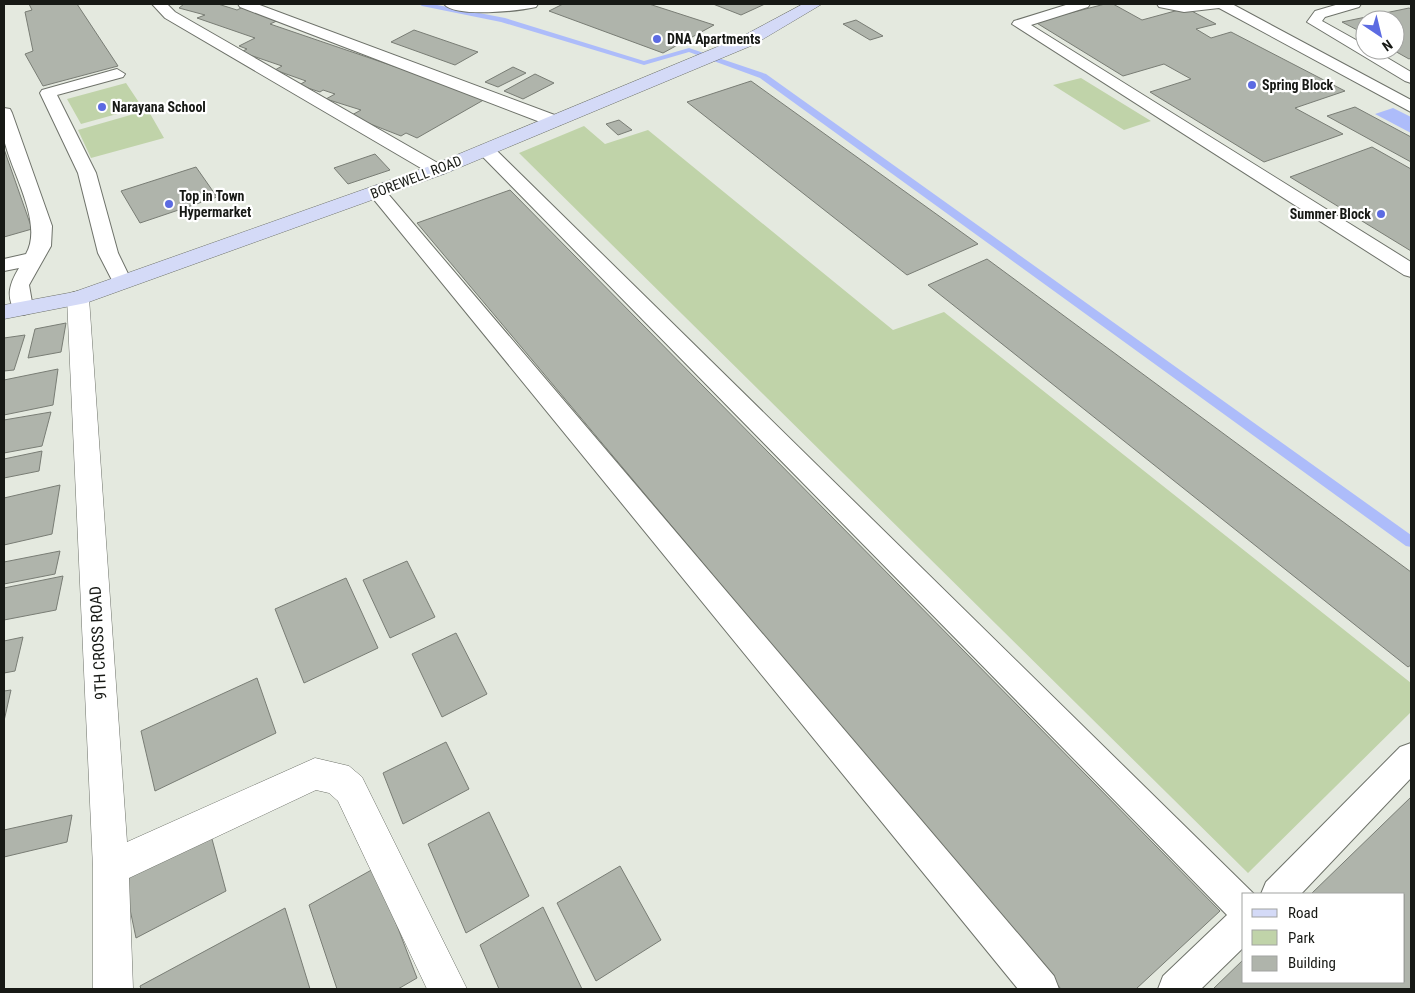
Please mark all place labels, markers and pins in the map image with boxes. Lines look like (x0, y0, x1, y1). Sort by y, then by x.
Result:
place label: DNA Apartments (667, 31, 761, 47)
marker: DNA Apartments (651, 33, 663, 45)
place label: Spring Block (1262, 77, 1334, 93)
marker: Spring Block (1246, 79, 1258, 91)
place label: Narayana School (112, 99, 206, 115)
marker: Narayana School (96, 101, 108, 113)
place label: Top in Town Hypermarket (179, 188, 251, 220)
marker: Top in Town Hypermarket (163, 198, 175, 210)
place label: Summer Block (1290, 206, 1371, 222)
marker: Summer Block (1375, 208, 1387, 220)

